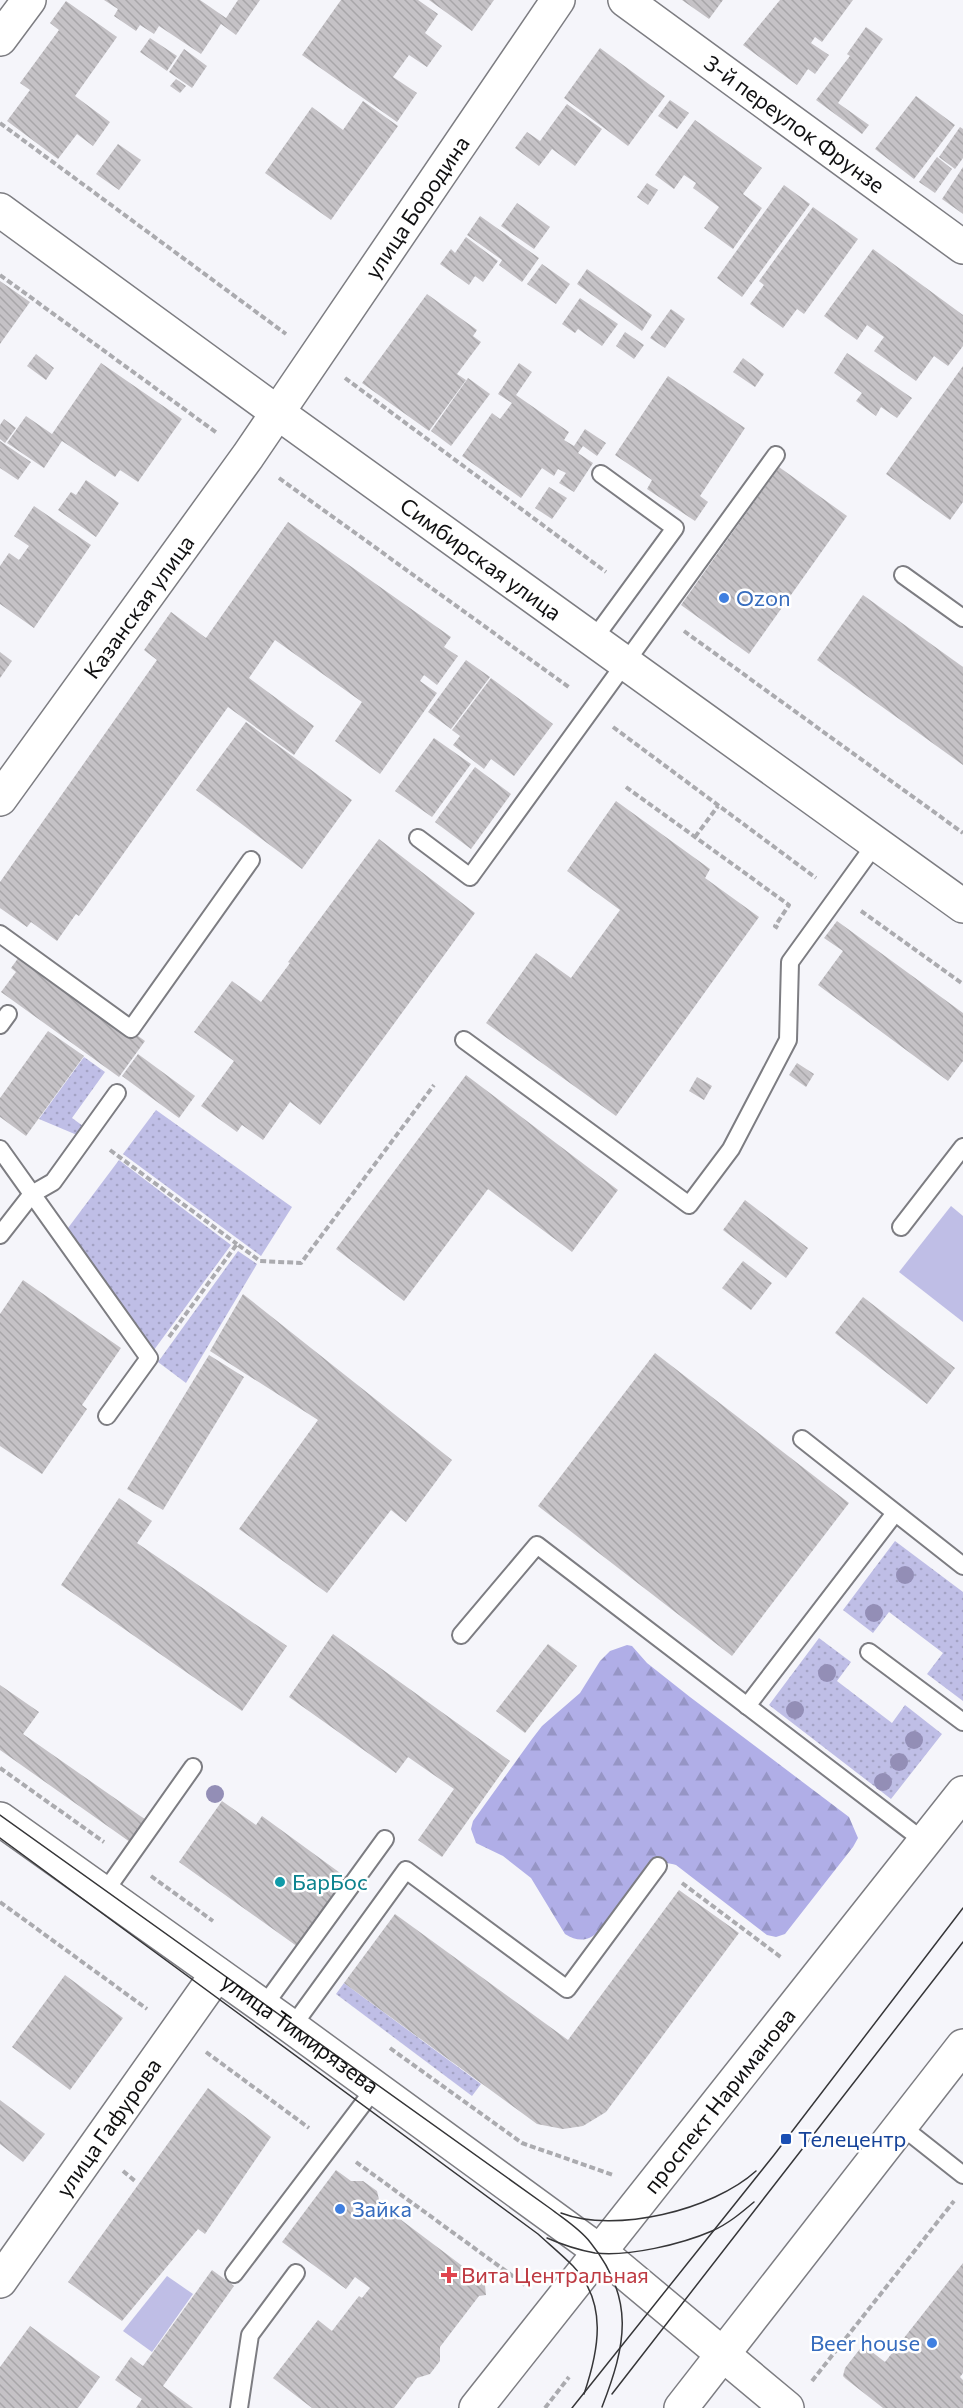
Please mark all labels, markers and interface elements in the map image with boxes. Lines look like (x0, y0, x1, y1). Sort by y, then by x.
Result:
street label: 3-й переулок Фрунзе (699, 49, 890, 198)
street label: улица Бородина (359, 130, 475, 284)
street label: Симбирская улица (395, 491, 567, 626)
street label: Казанская улица (77, 530, 199, 684)
place label: Ozon (736, 584, 791, 611)
marker: Ozon (717, 591, 731, 605)
place label: БарБос (292, 1868, 368, 1895)
marker: БарБос (273, 1875, 287, 1889)
street label: улица Тимирязева (217, 1967, 384, 2099)
street label: проспект Нариманова (637, 2002, 801, 2199)
street label: улица Гафурова (50, 2052, 166, 2202)
place label: Телецентр (798, 2125, 906, 2152)
marker: Телецентр (779, 2132, 793, 2146)
place label: Зайка (352, 2195, 412, 2222)
marker: Зайка (333, 2202, 347, 2216)
place label: Вита Центральная (461, 2261, 649, 2288)
marker: Вита Центральная (442, 2268, 456, 2282)
place label: Beer house (810, 2329, 920, 2356)
marker: Beer house (925, 2336, 939, 2350)

